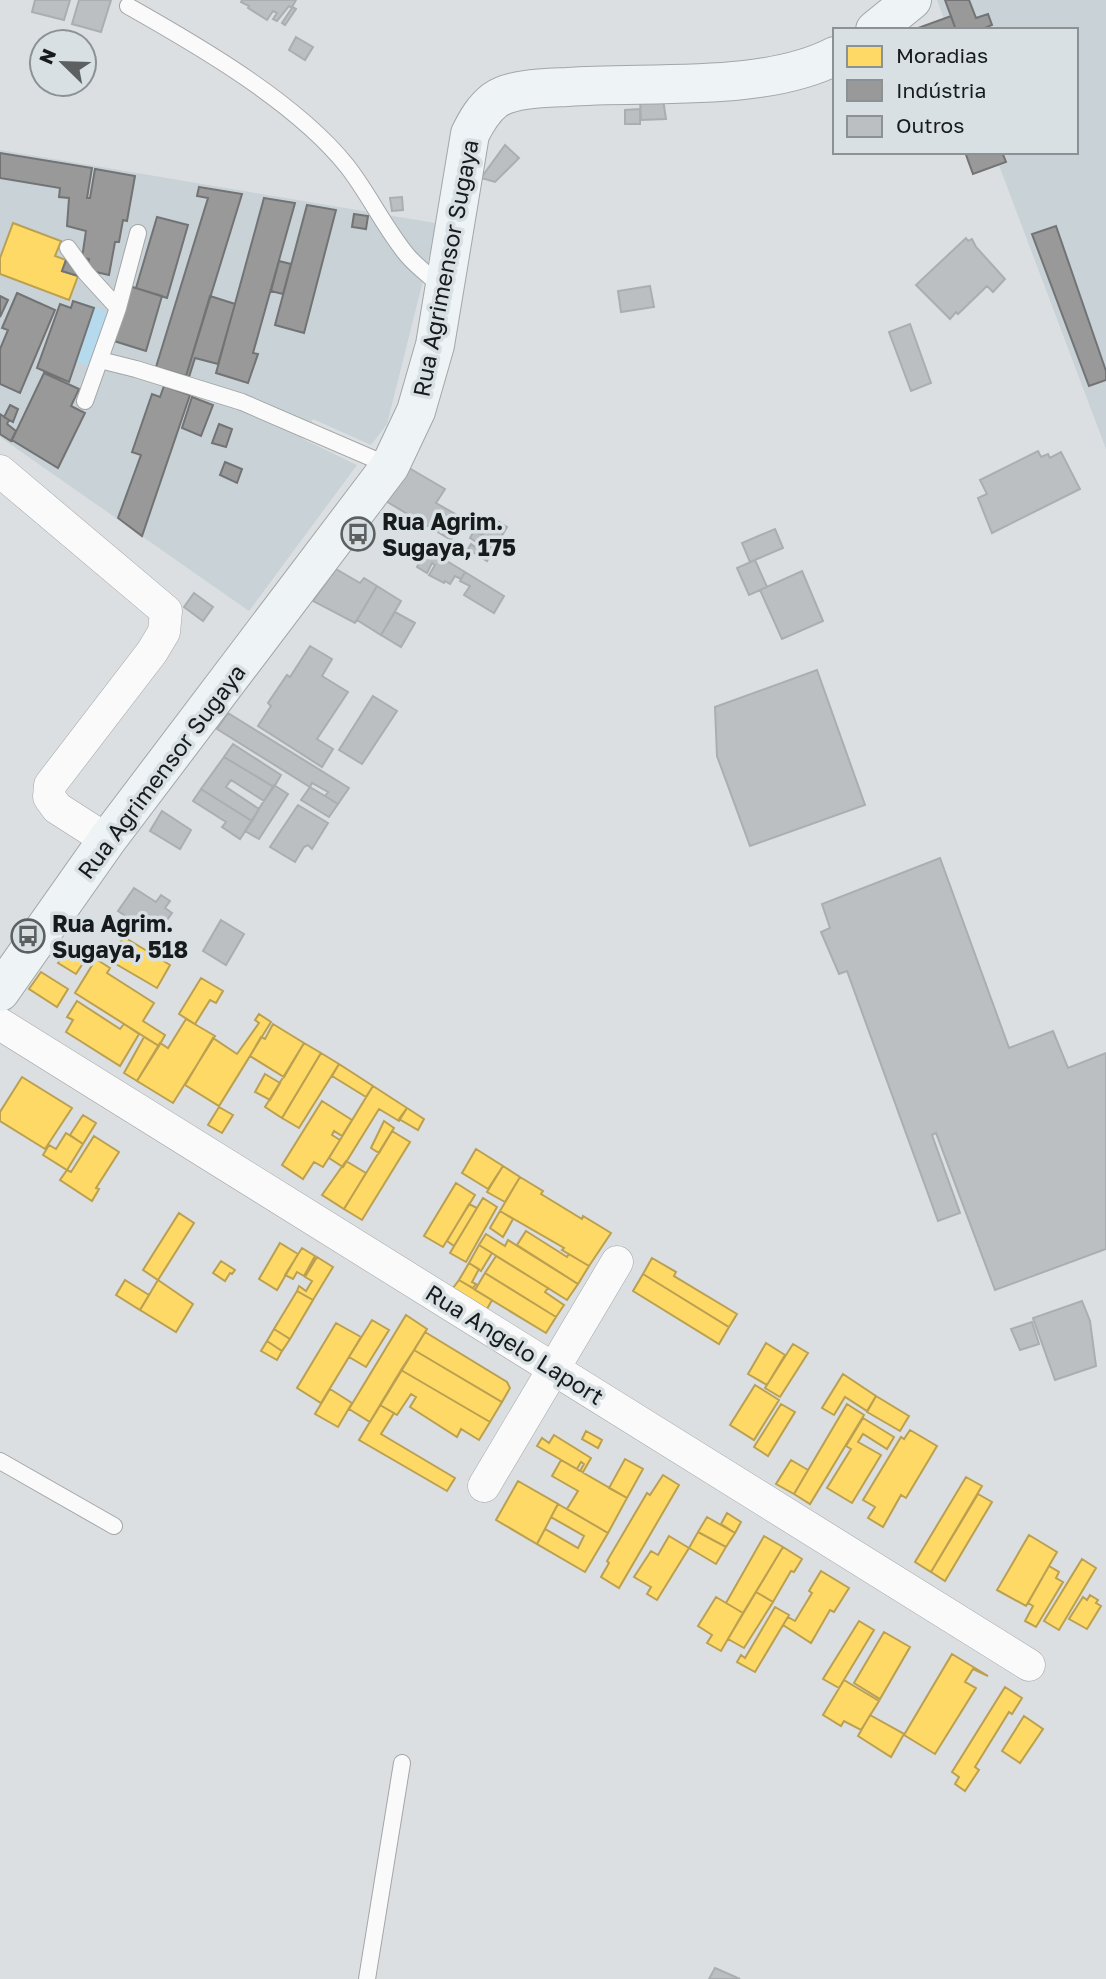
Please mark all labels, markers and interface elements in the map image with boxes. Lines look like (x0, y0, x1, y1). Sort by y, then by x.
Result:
north arrow (28, 28, 98, 98)
legend (833, 28, 1078, 154)
text: Moradias (896, 42, 988, 68)
text: N (33, 45, 60, 67)
text: Indústria (896, 77, 986, 103)
text: Outros (896, 112, 964, 138)
street label: Rua Agrimensor Sugaya (406, 137, 484, 399)
place label: Rua Agrim. Sugaya, 175 (382, 507, 516, 561)
bus stop icon: Rua Agrim. Sugaya, 175 (339, 515, 377, 553)
street label: Rua Agrimensor Sugaya (71, 658, 251, 884)
place label: Rua Agrim. Sugaya, 518 (52, 909, 188, 963)
bus stop icon: Rua Agrim. Sugaya, 518 (9, 917, 47, 955)
street label: Rua Angelo Laport (421, 1278, 609, 1410)

